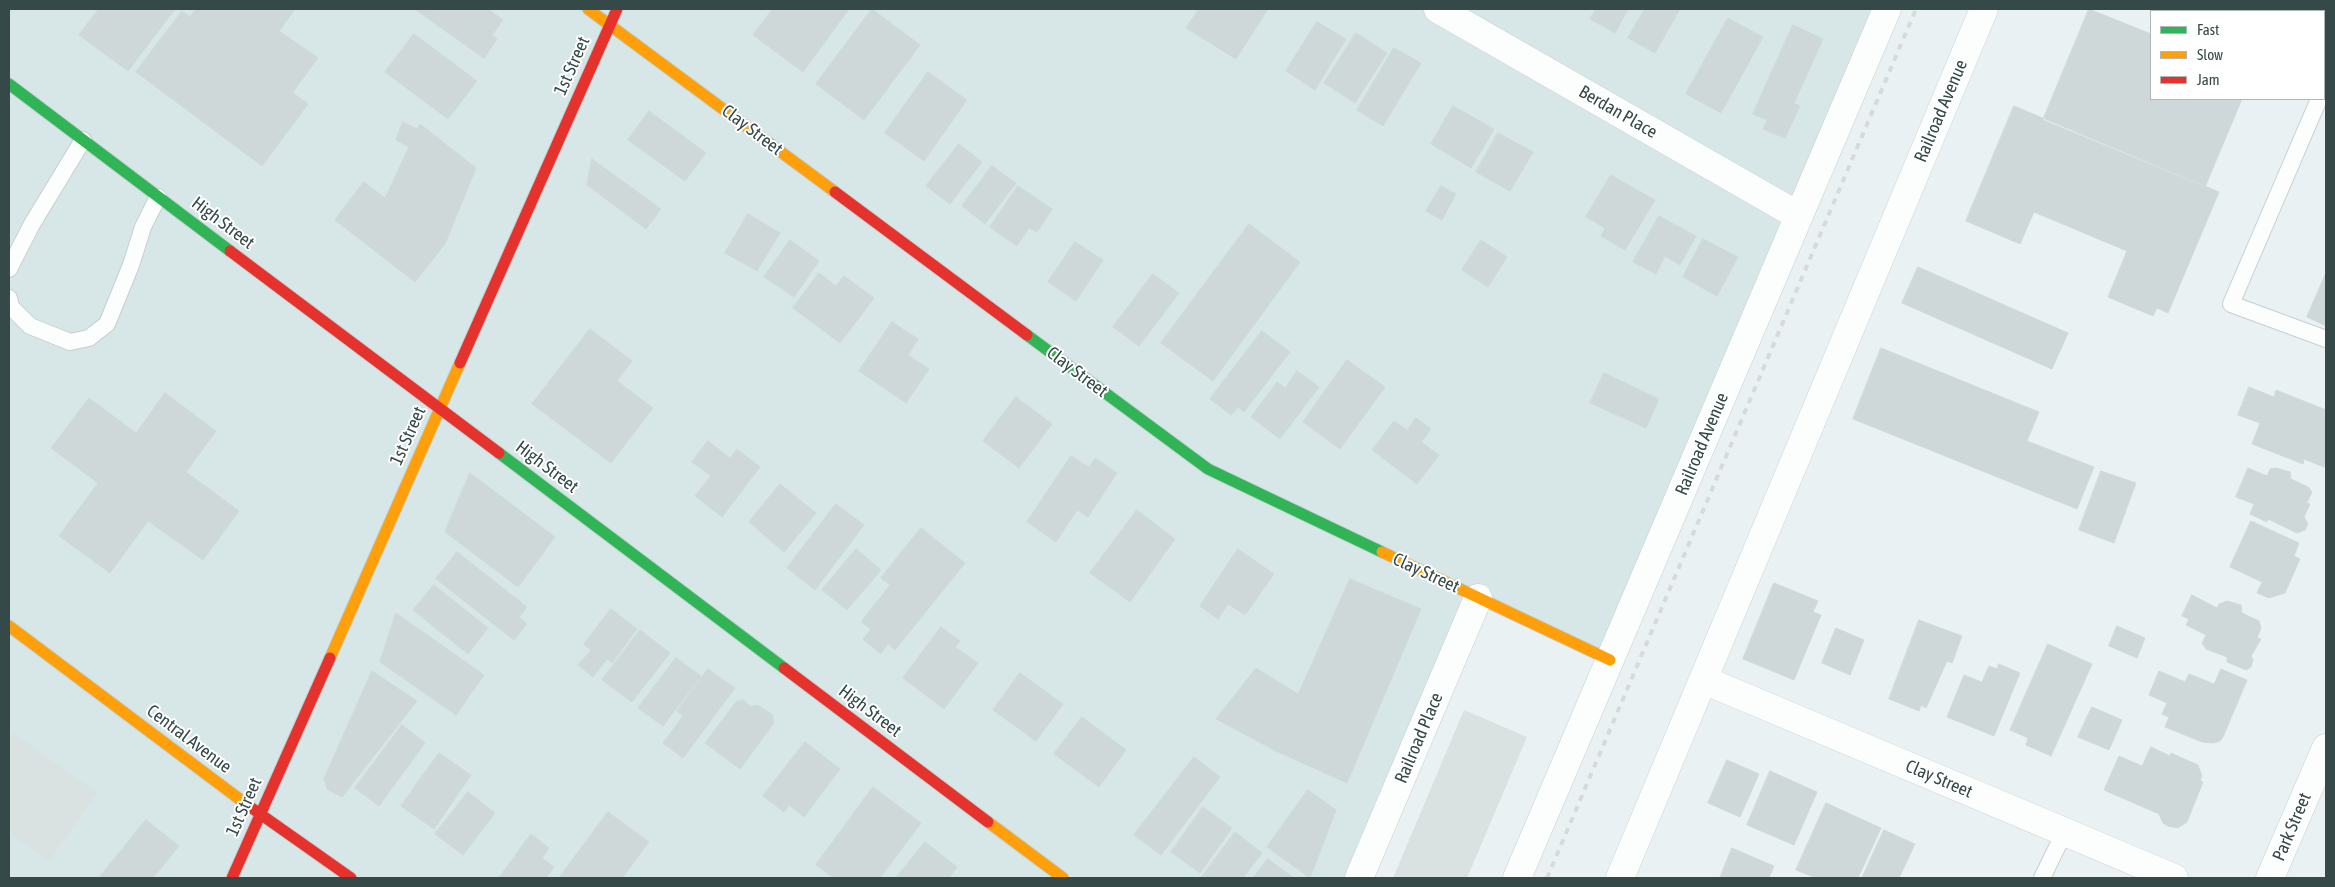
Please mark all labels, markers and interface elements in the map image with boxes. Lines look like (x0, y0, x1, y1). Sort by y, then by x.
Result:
legend (2150, 10, 2325, 100)
text: Fast (2197, 21, 2219, 38)
street label: 1st Street (550, 33, 594, 99)
text: Slow (2197, 46, 2223, 63)
street label: Railroad Avenue (1910, 57, 1972, 165)
text: Jam (2197, 71, 2220, 88)
street label: Berdan Place (1575, 81, 1661, 143)
street label: Clay Street (717, 100, 787, 160)
street label: High Street (187, 192, 259, 254)
street label: Clay Street (1042, 342, 1112, 402)
street label: Railroad Avenue (1671, 390, 1733, 498)
street label: 1st Street (386, 403, 430, 469)
street label: High Street (511, 436, 583, 498)
street label: Clay Street (1389, 548, 1463, 598)
street label: High Street (834, 680, 906, 742)
street label: Railroad Place (1390, 689, 1448, 787)
street label: Central Avenue (142, 700, 236, 778)
street label: Clay Street (1902, 755, 1976, 803)
street label: 1st Street (222, 774, 266, 840)
street label: Park Street (2268, 790, 2316, 864)

